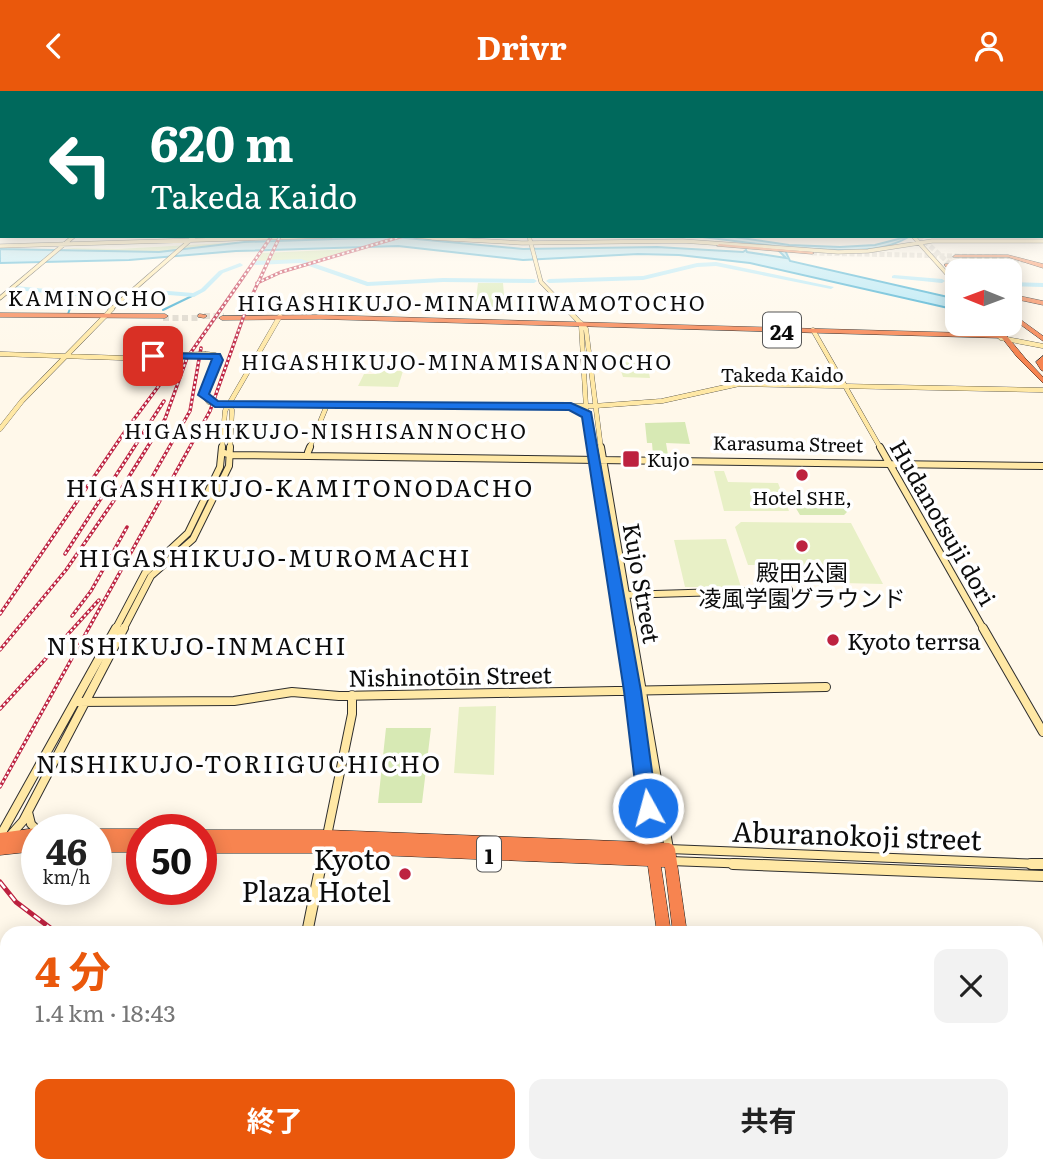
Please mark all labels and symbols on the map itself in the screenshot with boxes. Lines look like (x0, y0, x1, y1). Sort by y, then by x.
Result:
north arrow (945, 259, 1022, 336)
district label: KAMINOCHO (8, 281, 168, 312)
district label: HIGASHIKUJO-MINAMIIWAMOTOCHO (237, 286, 707, 317)
road number: 24 (763, 313, 801, 347)
pin (123, 326, 183, 386)
district label: HIGASHIKUJO-MINAMISANNOCHO (241, 345, 673, 376)
street label: Takeda Kaido (720, 360, 844, 388)
district label: HIGASHIKUJO-NISHISANNOCHO (124, 414, 528, 445)
street label: Karasuma Street (713, 428, 864, 458)
street label: Hudanotsuji dori (883, 433, 1006, 612)
place label: Kujo (647, 445, 690, 473)
marker: Kujo (621, 449, 641, 469)
marker: Hotel SHE, (794, 467, 810, 483)
district label: HIGASHIKUJO-KAMITONODACHO (66, 469, 534, 504)
place label: Hotel SHE, (752, 483, 852, 511)
street label: Kujo Street (616, 520, 670, 647)
marker: 殿田公園 凌風学園グラウンド (794, 538, 810, 554)
district label: HIGASHIKUJO-MUROMACHI (78, 539, 472, 574)
place label: 殿田公園 凌風学園グラウンド (699, 554, 906, 614)
place label: Kyoto terrsa (847, 623, 981, 657)
district label: NISHIKUJO-INMACHI (46, 627, 348, 662)
marker: Kyoto terrsa (825, 632, 841, 648)
street label: Nishinotōin Street (348, 656, 553, 694)
district label: NISHIKUJO-TORIIGUCHICHO (36, 745, 442, 780)
position arrow (611, 771, 685, 845)
street label: Aburanokoji street (731, 809, 983, 859)
speed limit sign: 50 (126, 814, 217, 905)
place label: Kyoto Plaza Hotel (242, 837, 391, 911)
road number: 1 (477, 837, 501, 871)
marker: Kyoto Plaza Hotel (397, 866, 413, 882)

